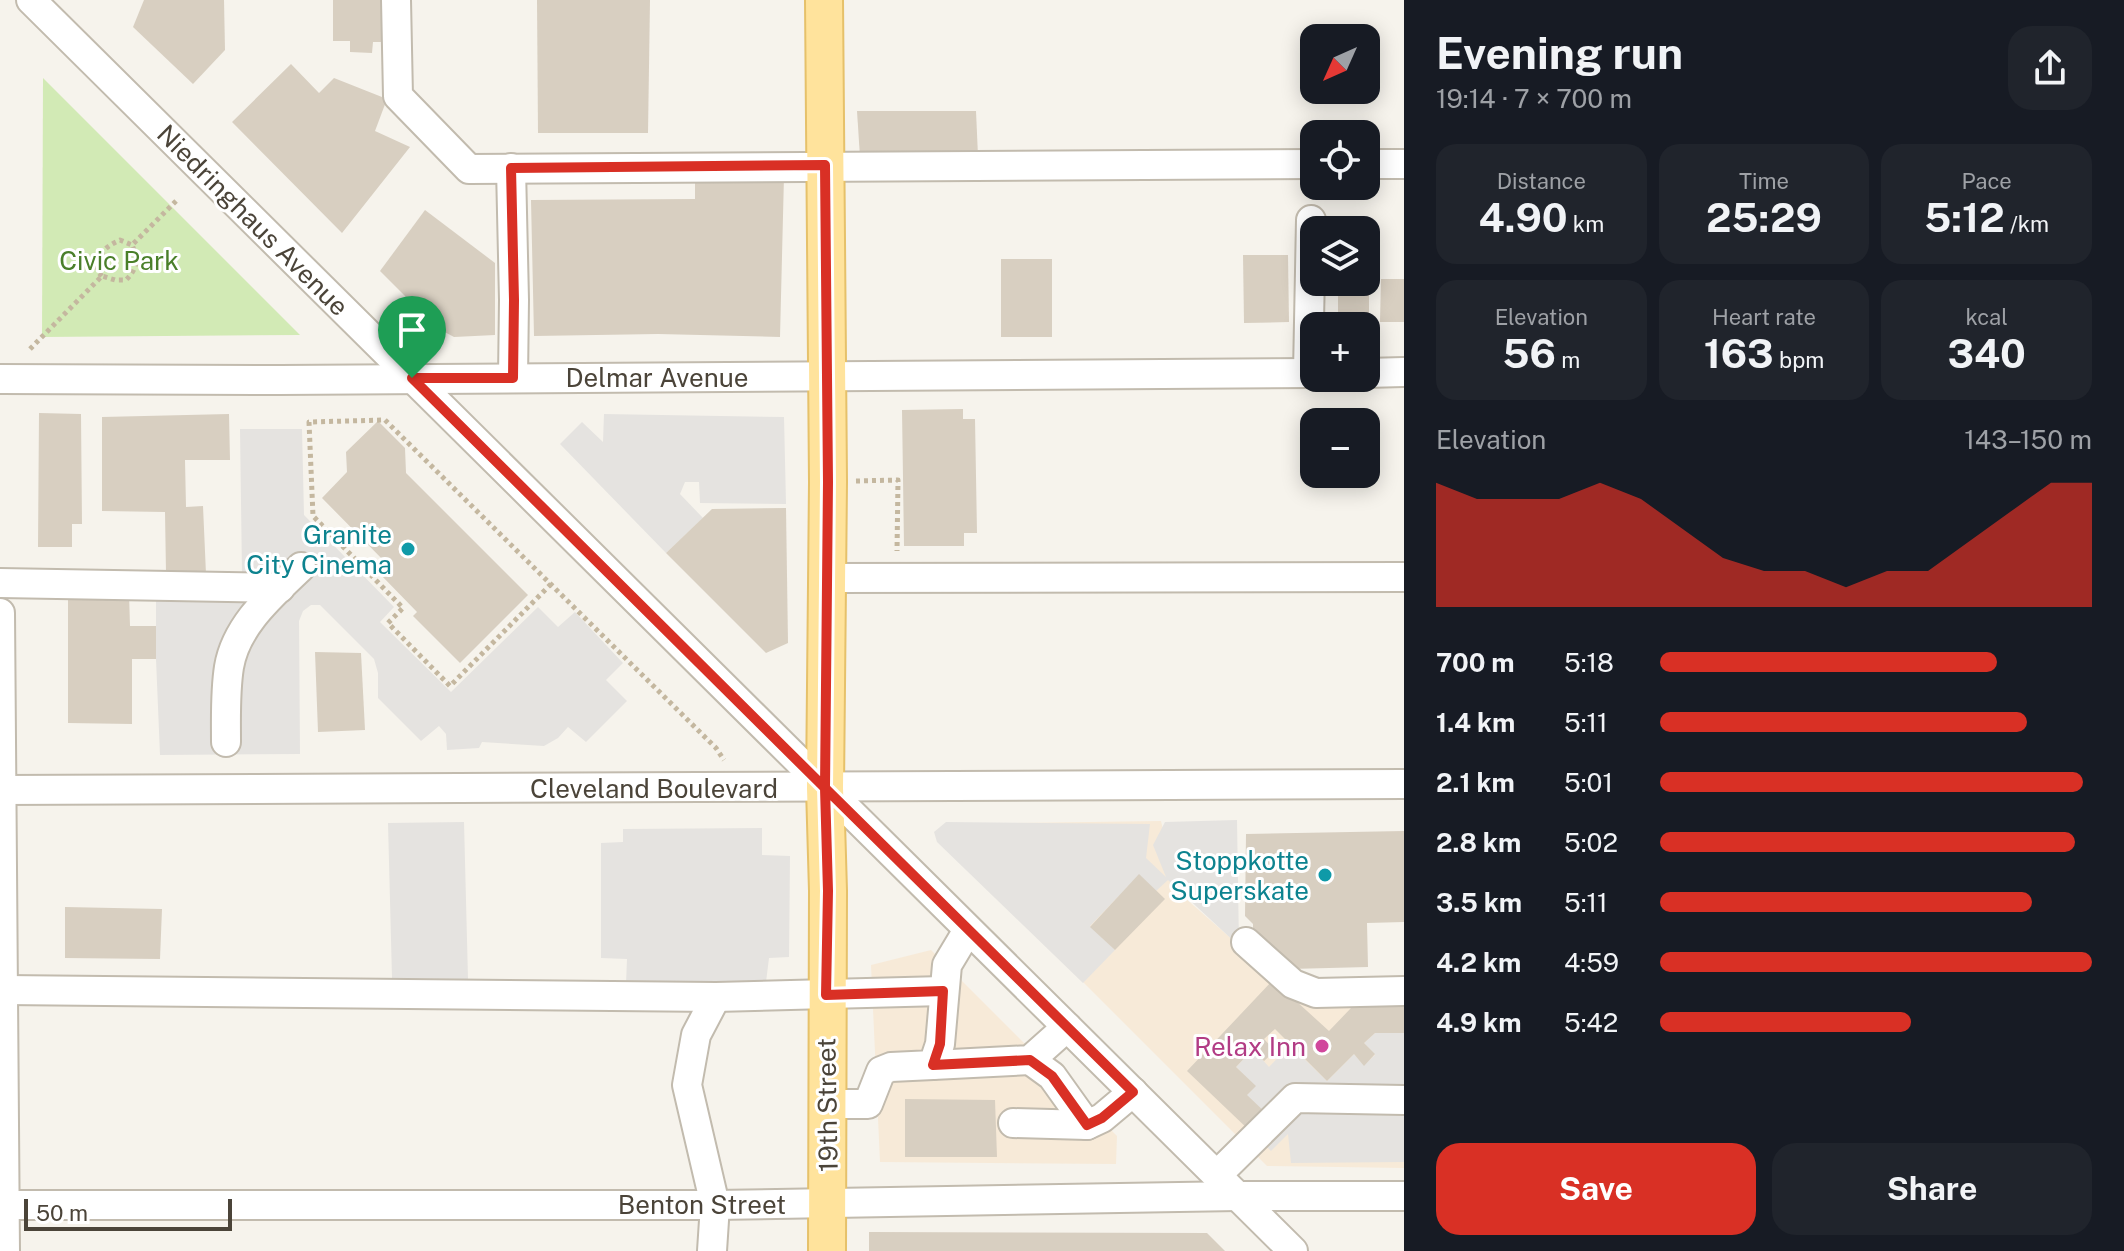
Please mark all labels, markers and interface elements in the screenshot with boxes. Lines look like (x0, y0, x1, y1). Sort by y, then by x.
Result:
north arrow (1300, 24, 1380, 104)
map controls (1300, 24, 1380, 488)
button: share (2008, 26, 2092, 110)
text: Evening run (1436, 27, 1683, 79)
text: 19:14 · 7 × 700 m (1436, 83, 1632, 114)
street label: Niedringhaus Avenue (151, 118, 355, 322)
button: locate (1300, 120, 1380, 200)
text: Distance (1497, 168, 1586, 194)
text: Time (1739, 168, 1789, 194)
text: Pace (1962, 168, 2012, 194)
text: 4.90 (1478, 194, 1567, 241)
text: 25:29 (1706, 194, 1822, 241)
text: 5:12 (1924, 194, 2005, 241)
text: km (1567, 211, 1604, 237)
text: /km (2005, 211, 2049, 237)
button: layers (1300, 216, 1380, 296)
park label: Civic Park (59, 245, 179, 276)
pin (378, 296, 446, 378)
text: Elevation (1495, 304, 1588, 330)
text: Heart rate (1712, 304, 1816, 330)
text: kcal (1965, 304, 2008, 330)
icon: arrive (390, 308, 434, 352)
button: + (1300, 312, 1380, 392)
text: 56 (1502, 330, 1556, 377)
text: 163 (1704, 330, 1774, 377)
text: 340 (1947, 330, 2026, 377)
text: m (1556, 347, 1580, 373)
text: bpm (1774, 347, 1824, 373)
street label: Delmar Avenue (565, 362, 749, 393)
button: − (1300, 408, 1380, 488)
text: Elevation (1436, 424, 1546, 455)
text: 143–150 m (1964, 424, 2092, 455)
place label: Granite City Cinema (246, 519, 392, 580)
marker: Granite City Cinema (399, 540, 417, 558)
text: 700 m (1436, 647, 1515, 678)
text: 5:18 (1564, 647, 1614, 678)
text: 1.4 km (1436, 707, 1515, 738)
text: 5:11 (1564, 707, 1608, 738)
text: 2.1 km (1436, 767, 1515, 798)
text: 5:01 (1564, 767, 1613, 798)
street label: Cleveland Boulevard (530, 773, 778, 804)
text: 2.8 km (1436, 827, 1521, 858)
text: 5:02 (1564, 827, 1618, 858)
place label: Stoppkotte Superskate (1170, 845, 1309, 906)
marker: Stoppkotte Superskate (1316, 866, 1334, 884)
text: 3.5 km (1436, 887, 1522, 918)
text: 5:11 (1564, 887, 1608, 918)
text: 4.2 km (1436, 947, 1521, 978)
text: 4:59 (1564, 947, 1619, 978)
text: 4.9 km (1436, 1007, 1521, 1038)
text: 5:42 (1564, 1007, 1618, 1038)
place label: Relax Inn (1194, 1031, 1306, 1062)
marker: Relax Inn (1313, 1037, 1331, 1055)
street label: 19th Street (810, 1038, 844, 1172)
button: Save (1436, 1143, 1756, 1235)
button: Share (1772, 1143, 2092, 1235)
street label: Benton Street (618, 1189, 786, 1220)
scale bar (24, 1195, 232, 1231)
text: 50 m (36, 1200, 88, 1226)

